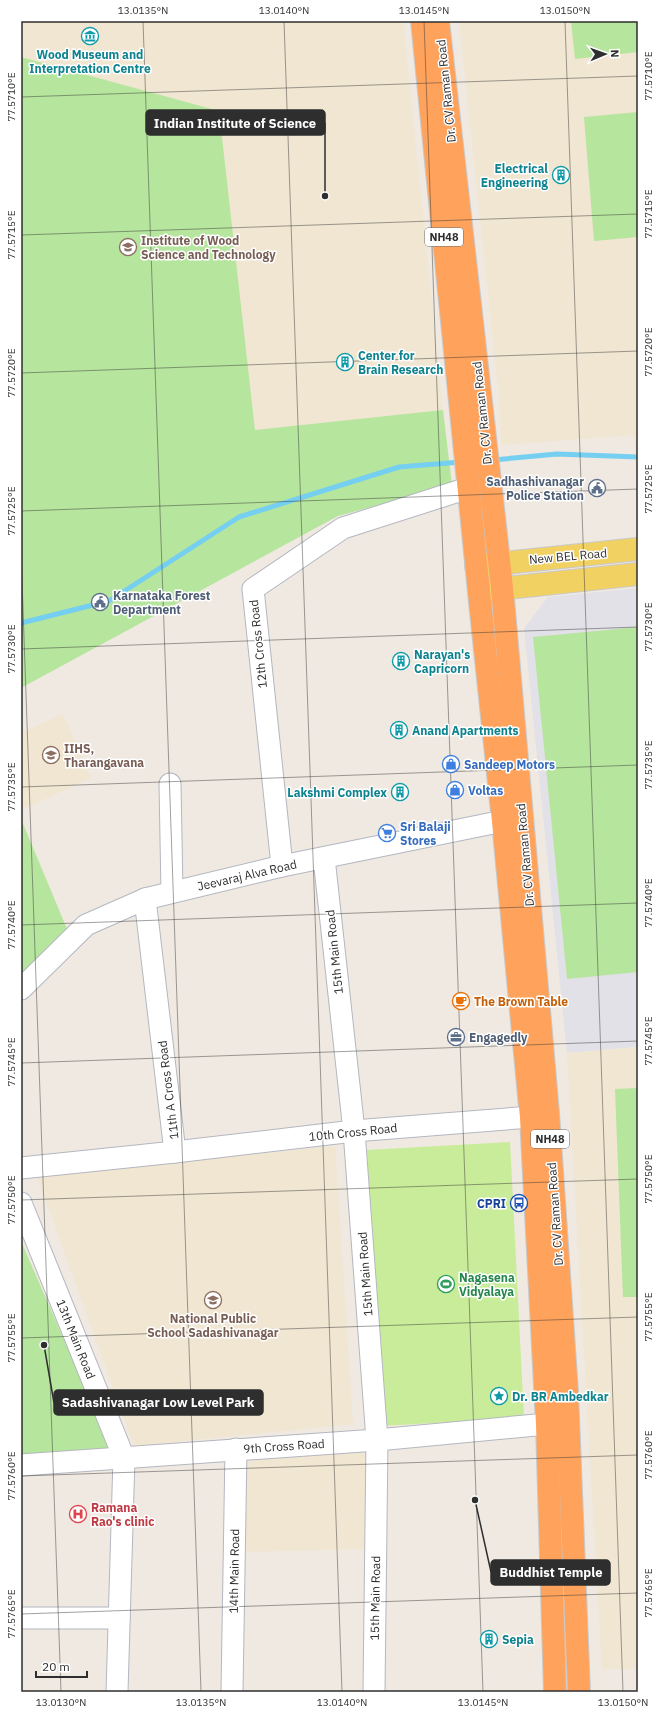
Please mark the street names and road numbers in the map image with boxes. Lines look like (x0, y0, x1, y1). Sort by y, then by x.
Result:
street label: Dr. CV Raman Road (433, 39, 459, 143)
road number: NH48 (425, 228, 463, 246)
street label: Dr. CV Raman Road (469, 361, 495, 465)
street label: New BEL Road (528, 545, 608, 567)
street label: 12th Cross Road (246, 599, 270, 689)
street label: Dr. CV Raman Road (513, 803, 537, 907)
street label: Jeevaraj Alva Road (196, 856, 298, 894)
street label: 15th Main Road (322, 909, 346, 995)
street label: 11th A Cross Road (155, 1040, 181, 1140)
street label: 10th Cross Road (308, 1120, 398, 1144)
road number: NH48 (531, 1130, 569, 1148)
street label: Dr. CV Raman Road (544, 1162, 566, 1266)
street label: 15th Main Road (355, 1231, 375, 1317)
street label: 13th Main Road (53, 1297, 99, 1381)
street label: 9th Cross Road (243, 1436, 325, 1456)
street label: 14th Main Road (226, 1529, 242, 1613)
street label: 15th Main Road (367, 1556, 383, 1640)

